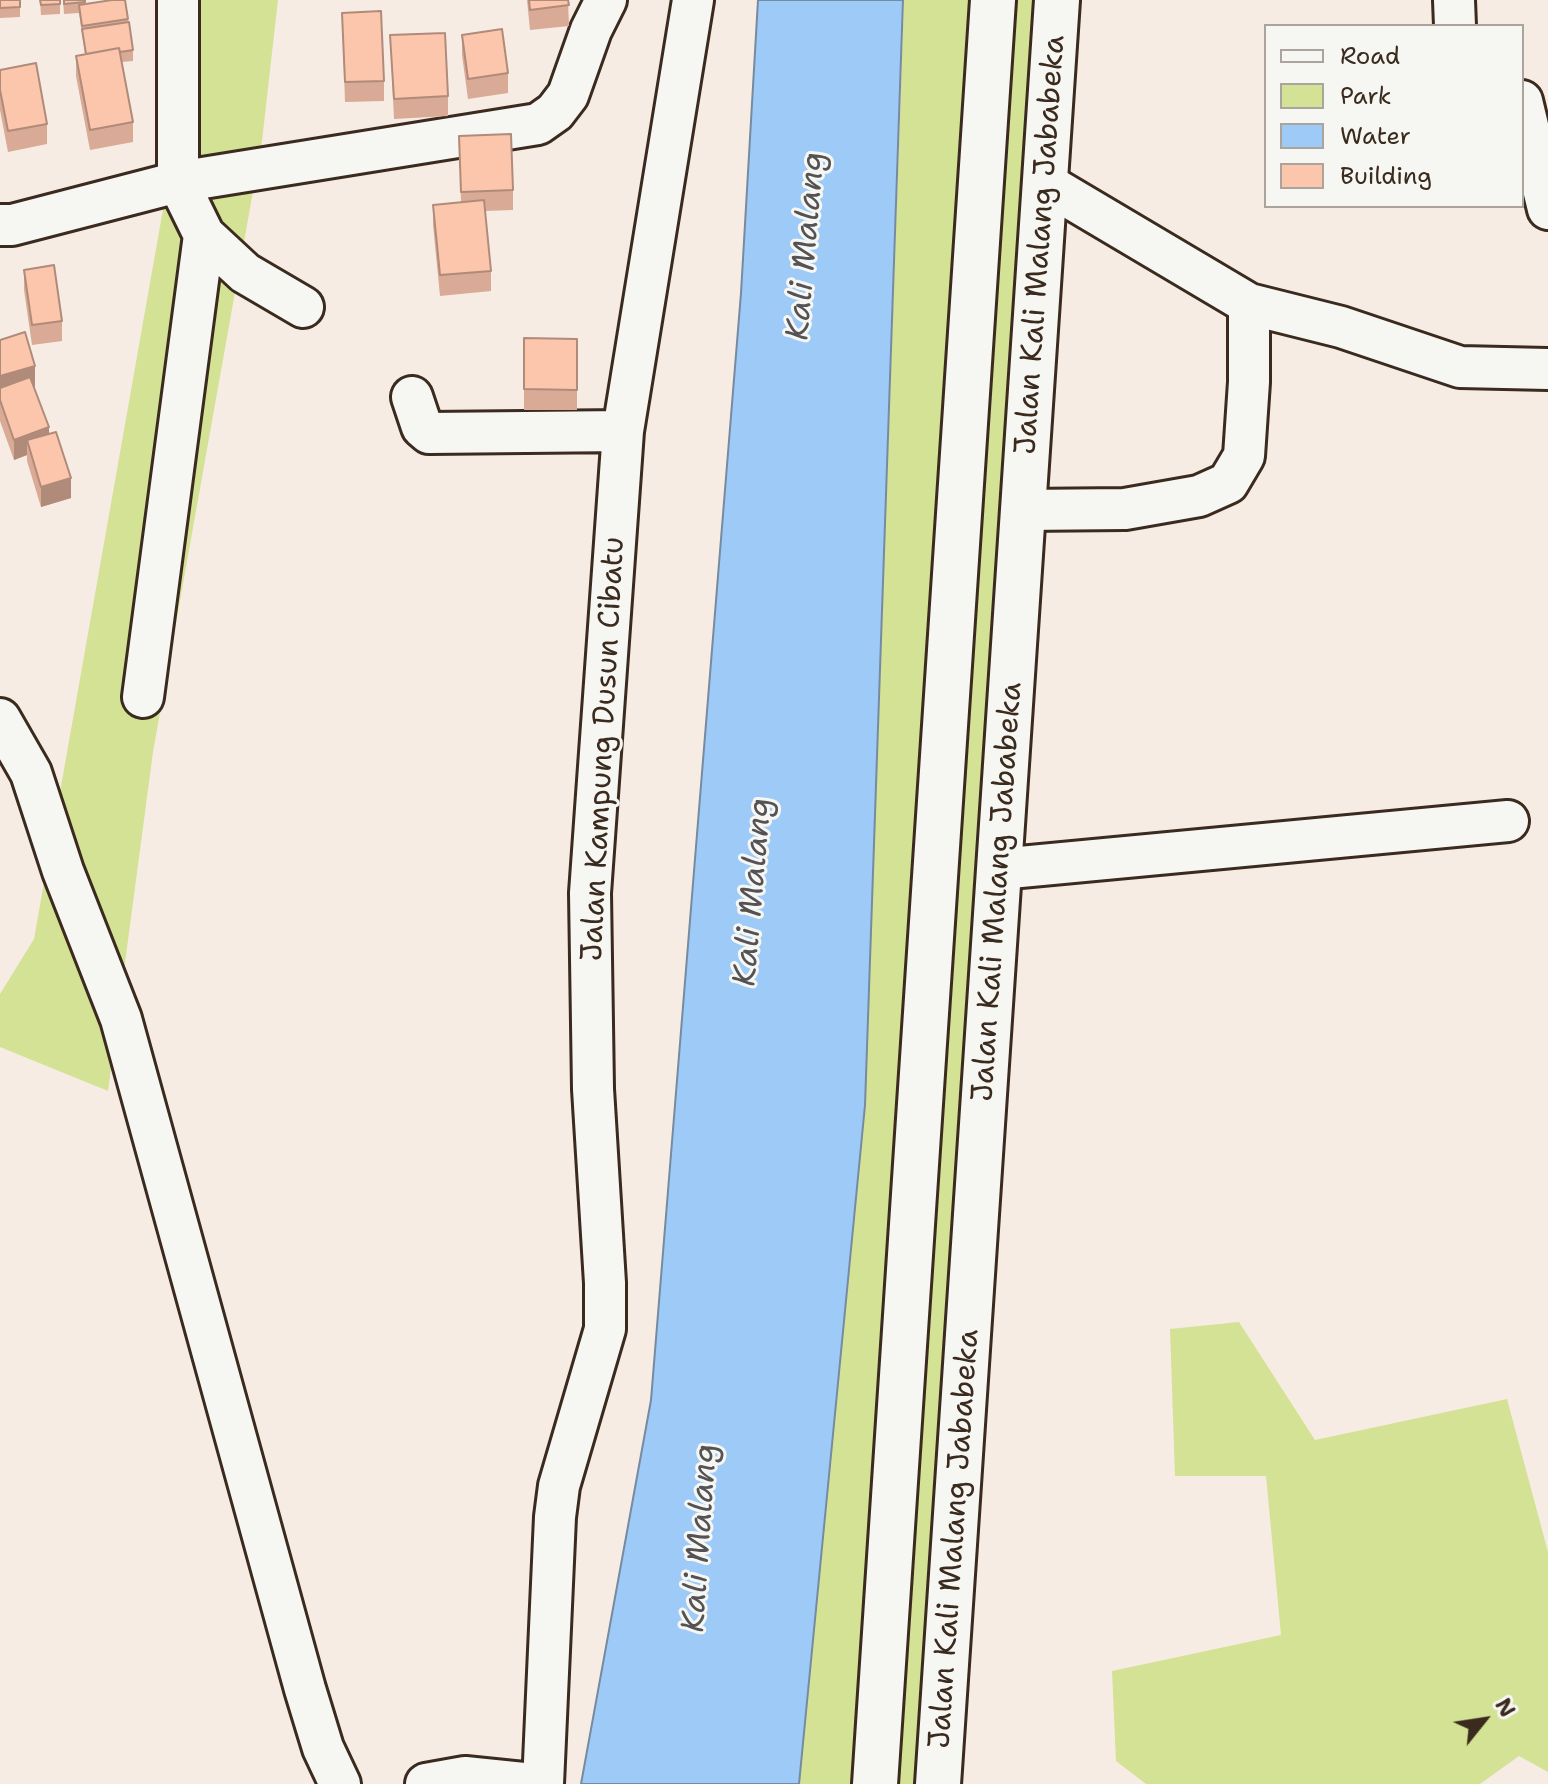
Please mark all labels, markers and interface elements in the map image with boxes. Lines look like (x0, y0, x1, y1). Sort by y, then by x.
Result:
legend (1264, 24, 1524, 208)
street label: Jalan Kali Malang Jababeka (1008, 34, 1074, 456)
text: Road (1340, 40, 1400, 72)
text: Park (1340, 80, 1392, 112)
text: Water (1340, 120, 1411, 152)
water label: Kali Malang (780, 150, 834, 342)
text: Building (1340, 160, 1432, 192)
street label: Jalan Kampung Dusun Cibatu (575, 536, 633, 962)
street label: Jalan Kali Malang Jababeka (965, 681, 1031, 1103)
water label: Kali Malang (727, 796, 781, 988)
street label: Jalan Kali Malang Jababeka (922, 1328, 988, 1750)
water label: Kali Malang (675, 1442, 727, 1634)
north arrow (1444, 1680, 1524, 1760)
text: N (1488, 1693, 1522, 1723)

